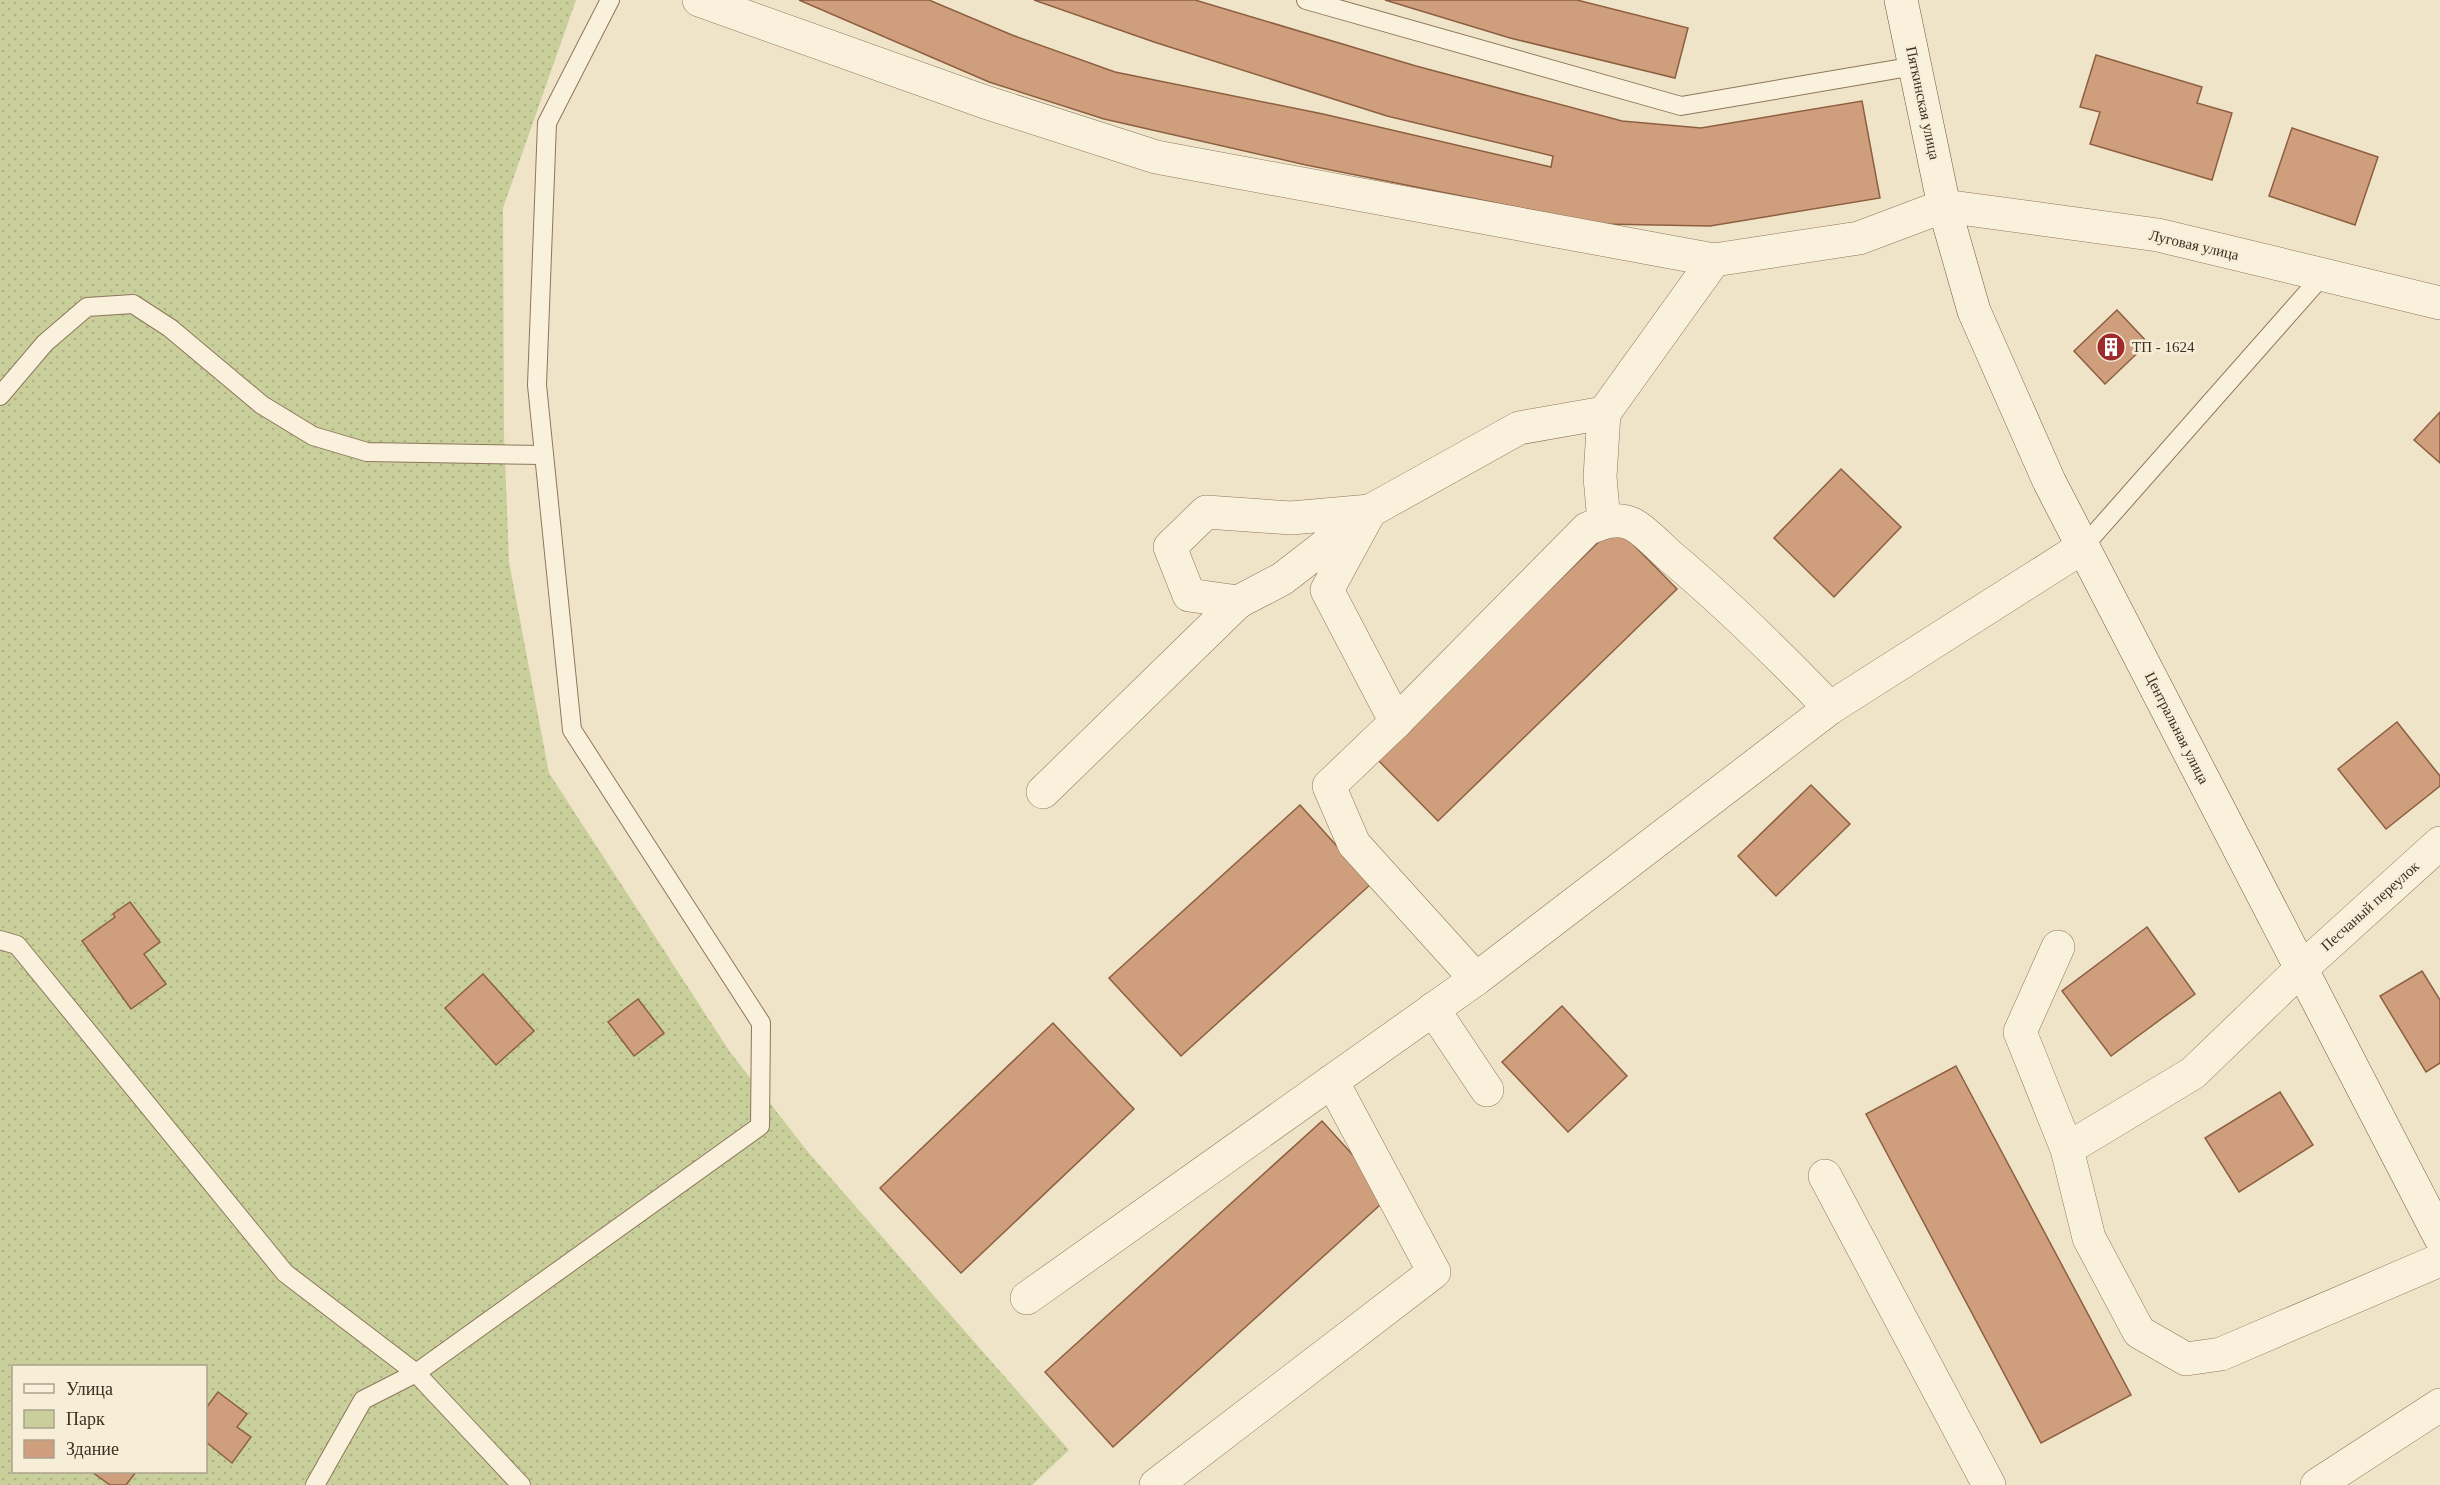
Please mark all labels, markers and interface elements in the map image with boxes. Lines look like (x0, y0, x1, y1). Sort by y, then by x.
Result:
street label: Пяткинская улица (1903, 45, 1943, 162)
street label: Луговая улица (2147, 227, 2241, 263)
building icon: ТП - 1624 (2095, 331, 2127, 363)
place label: ТП - 1624 (2132, 339, 2195, 355)
street label: Центральная улица (2142, 669, 2212, 787)
street label: Песчаный переулок (2318, 857, 2423, 954)
legend (12, 1365, 207, 1473)
text: Улица (66, 1379, 113, 1399)
text: Парк (66, 1409, 105, 1429)
text: Здание (66, 1439, 119, 1459)

